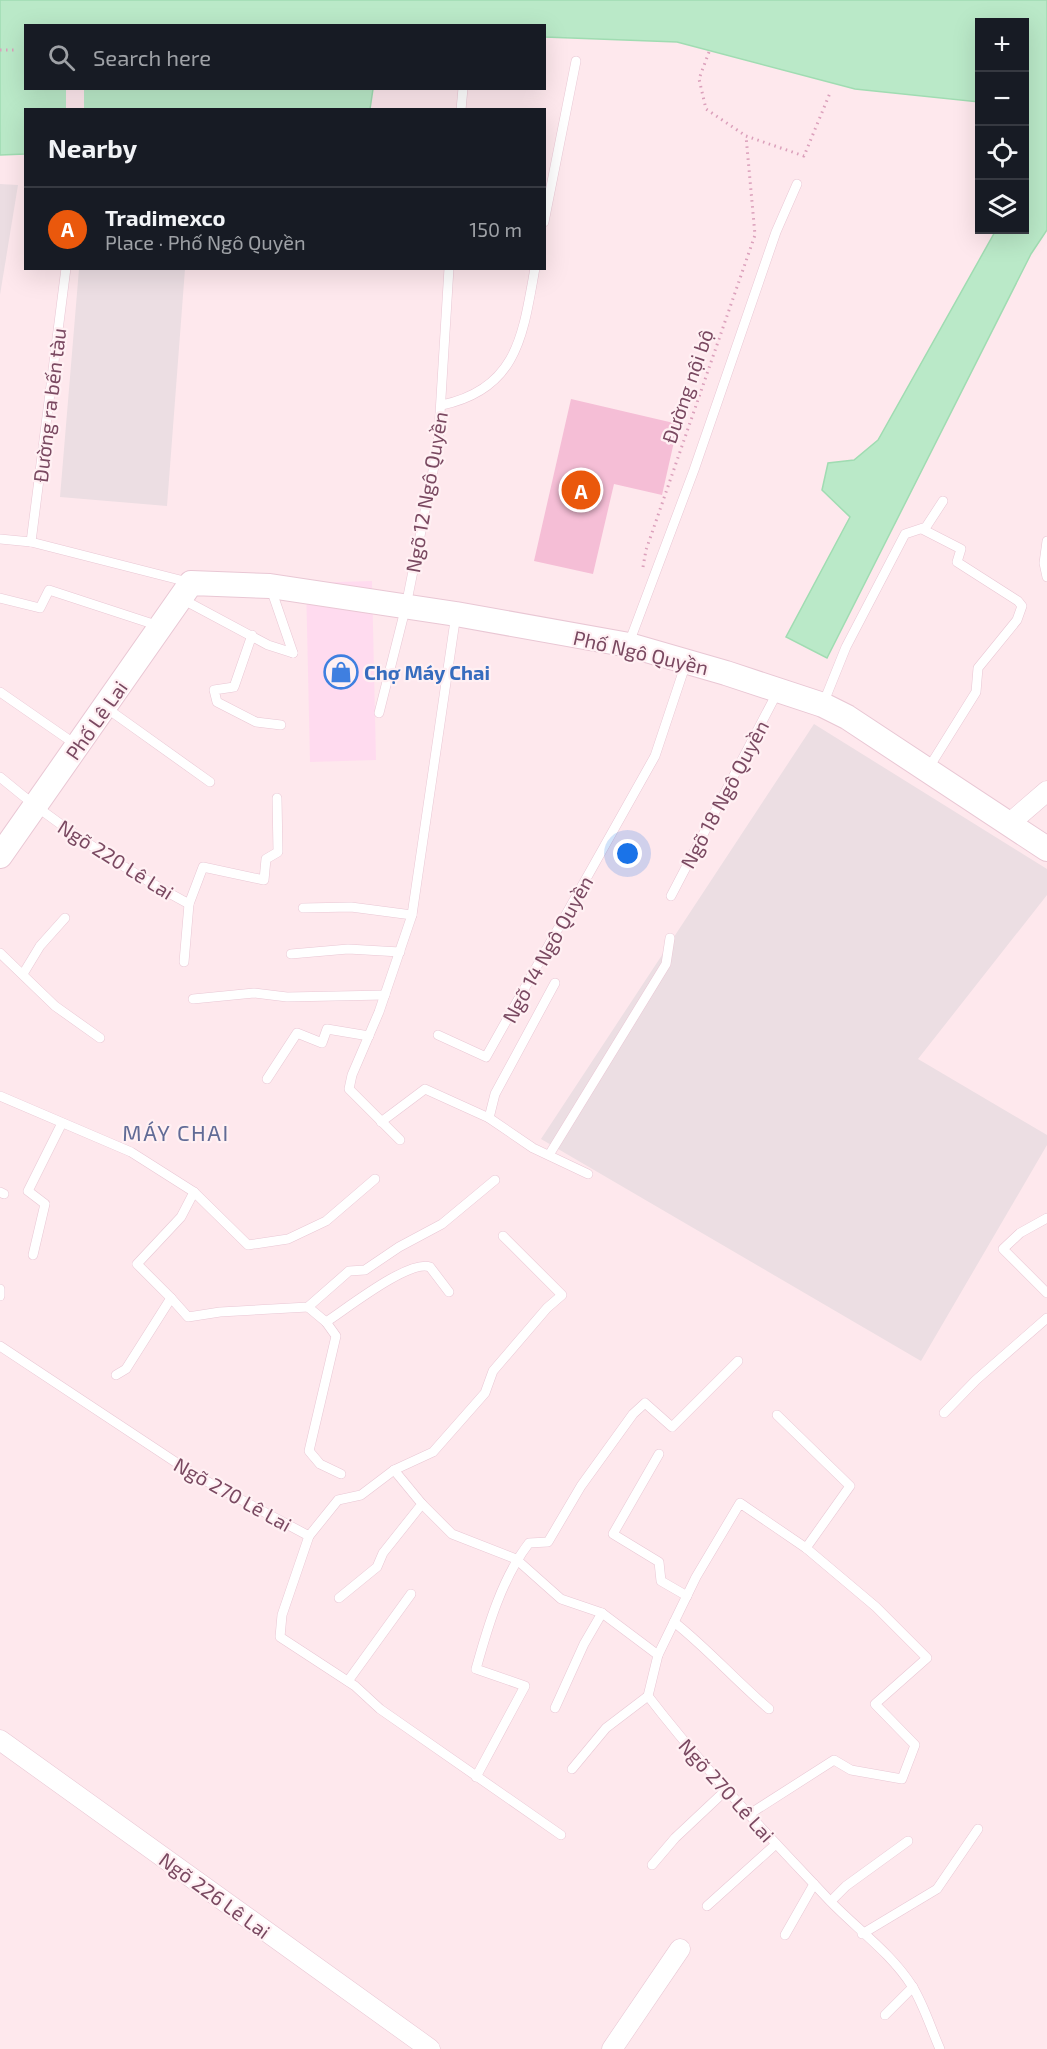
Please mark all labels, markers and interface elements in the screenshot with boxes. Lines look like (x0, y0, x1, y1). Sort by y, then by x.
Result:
map controls (975, 18, 1029, 234)
button: + (975, 18, 1029, 72)
search box (24, 24, 546, 90)
icon: search (45, 41, 78, 74)
text: Search here (93, 44, 211, 70)
button: − (975, 72, 1029, 126)
button: locate (975, 126, 1029, 180)
text: Nearby (48, 132, 137, 163)
button: layers (975, 180, 1029, 234)
text: Tradimexco (105, 204, 226, 230)
text: A (61, 217, 74, 241)
text: 150 m (469, 217, 522, 241)
text: Place · Phố Ngô Quyền (105, 230, 306, 254)
street label: Đường ra bến tàu (28, 326, 70, 484)
street label: Đường nội bộ (656, 326, 718, 446)
street label: Ngõ 12 Ngô Quyền (400, 410, 452, 574)
pin: A (562, 468, 600, 512)
street label: Phố Ngô Quyền (571, 625, 711, 679)
shop icon: Chợ Máy Chai (323, 654, 359, 690)
place label: Chợ Máy Chai (364, 660, 490, 685)
street label: Phố Lê Lai (60, 676, 132, 764)
street label: Ngõ 18 Ngô Quyền (675, 716, 773, 872)
street label: Ngõ 220 Lê Lai (54, 814, 178, 904)
your location (613, 839, 642, 868)
street label: Ngõ 14 Ngô Quyền (497, 871, 597, 1027)
district label: MÁY CHAI (122, 1119, 230, 1145)
street label: Ngõ 270 Lê Lai (170, 1452, 296, 1536)
street label: Ngõ 270 Lê Lai (674, 1733, 780, 1847)
street label: Ngõ 226 Lê Lai (155, 1847, 275, 1943)

